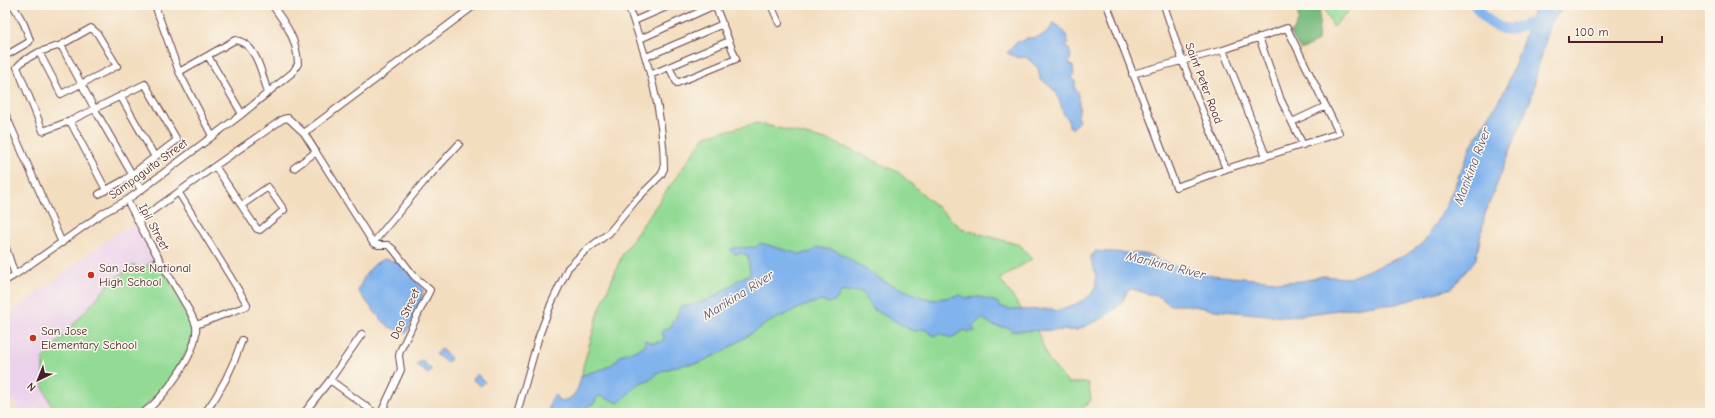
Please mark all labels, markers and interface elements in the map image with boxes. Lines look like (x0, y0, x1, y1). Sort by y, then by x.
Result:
scale bar (1569, 18, 1662, 44)
text: 100 m (1575, 25, 1608, 39)
street label: Saint Peter Road (1182, 41, 1226, 125)
water label: Marikina River (1450, 125, 1494, 207)
street label: Sampaguita Street (106, 135, 191, 202)
street label: Ipil Street (136, 201, 172, 253)
water label: Marikina River (1124, 248, 1208, 282)
place label: San Jose National High School (99, 261, 191, 289)
water label: Marikina River (699, 267, 777, 323)
marker: San Jose National High School (86, 270, 96, 280)
street label: Dao Street (387, 286, 423, 341)
place label: San Jose Elementary School (41, 324, 137, 352)
marker: San Jose Elementary School (28, 333, 38, 343)
north arrow (18, 360, 58, 400)
text: N (24, 380, 39, 394)

